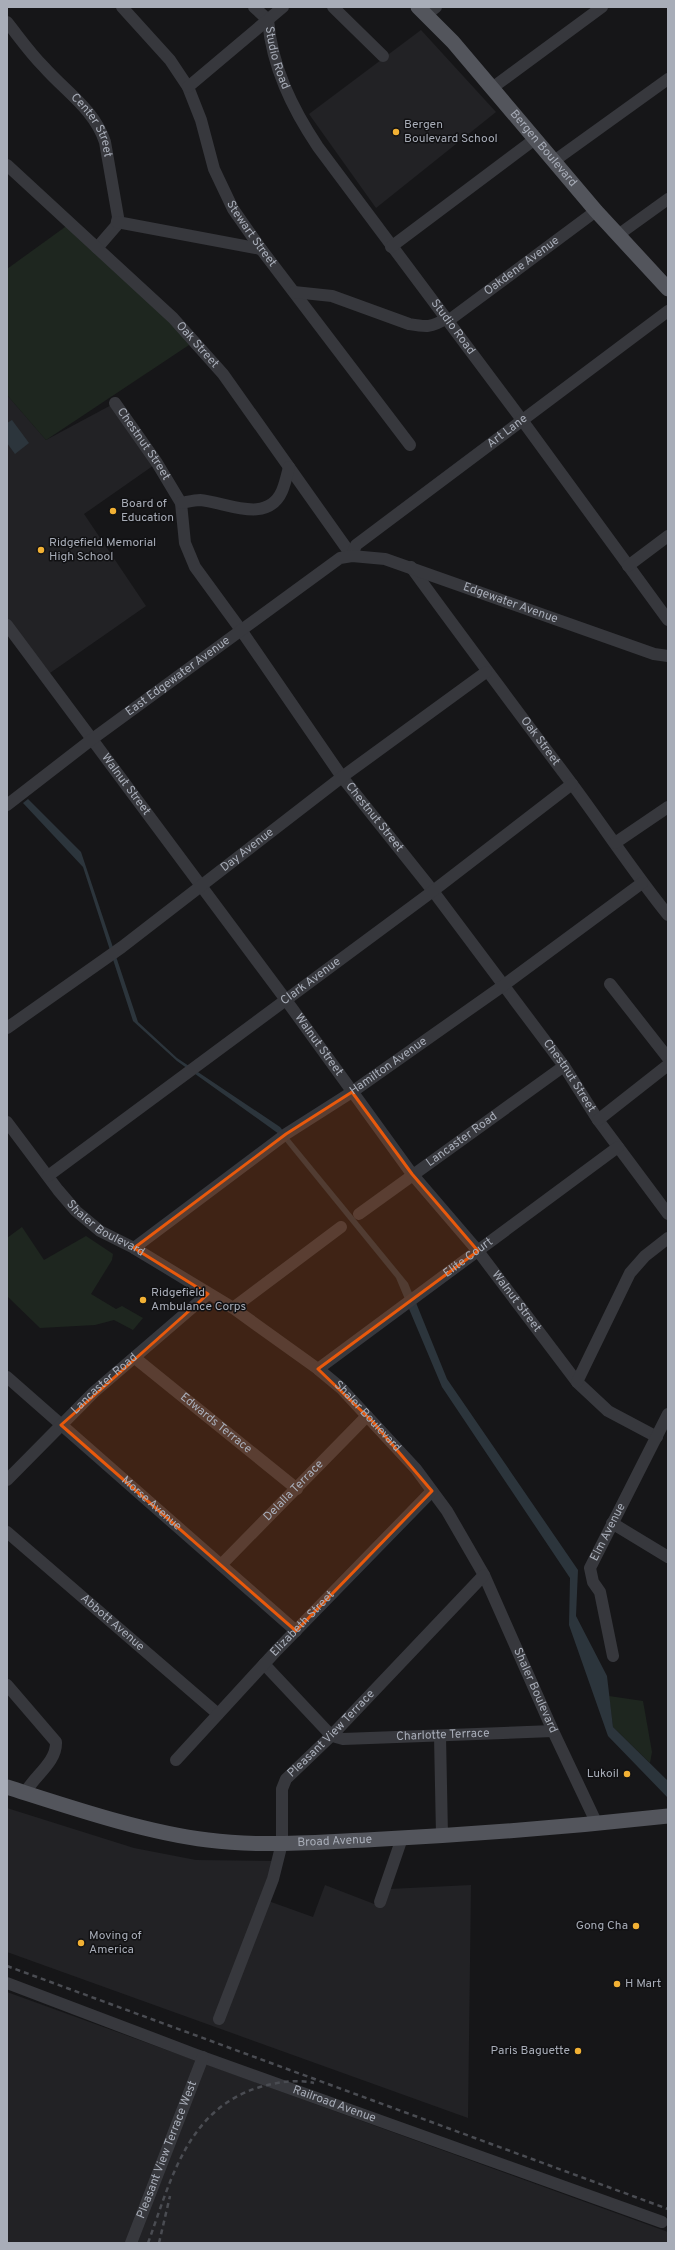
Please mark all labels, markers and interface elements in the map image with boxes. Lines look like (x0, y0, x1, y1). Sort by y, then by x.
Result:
street label: Studio Road (261, 25, 293, 92)
street label: Center Street (67, 90, 116, 159)
street label: Bergen Boulevard (506, 107, 580, 190)
place label: Bergen Boulevard School (404, 117, 498, 147)
marker: Bergen Boulevard School (391, 127, 401, 137)
street label: Stewart Street (222, 198, 280, 270)
street label: Oakdene Avenue (481, 233, 563, 299)
street label: Studio Road (427, 296, 479, 358)
street label: Oak Street (172, 318, 222, 372)
street label: Chestnut Street (113, 405, 174, 483)
street label: Art Lane (484, 411, 531, 452)
place label: Board of Education (121, 496, 174, 526)
marker: Board of Education (108, 506, 118, 516)
place label: Ridgefield Memorial High School (49, 535, 156, 565)
marker: Ridgefield Memorial High School (36, 545, 46, 555)
street label: Edgewater Avenue (461, 579, 560, 627)
street label: East Edgewater Avenue (123, 633, 233, 720)
street label: Oak Street (517, 714, 564, 769)
street label: Walnut Street (98, 750, 154, 819)
street label: Chestnut Street (342, 779, 407, 855)
street label: Day Avenue (217, 825, 277, 876)
street label: Clark Avenue (278, 954, 344, 1009)
street label: Walnut Street (291, 1011, 347, 1079)
street label: Hamilton Avenue (347, 1033, 431, 1099)
street label: Chestnut Street (539, 1036, 599, 1115)
street label: Lancaster Road (423, 1109, 501, 1171)
street label: Shaler Boulevard (62, 1197, 148, 1261)
street label: Elite Court (440, 1234, 496, 1281)
street label: Walnut Street (488, 1267, 545, 1336)
place label: Ridgefield Ambulance Corps (151, 1285, 246, 1315)
marker: Ridgefield Ambulance Corps (138, 1295, 148, 1305)
street label: Lancaster Road (68, 1350, 141, 1418)
street label: Shaler Boulevard (330, 1377, 404, 1456)
street label: Edwards Terrace (177, 1389, 255, 1457)
street label: Delalla Terrace (260, 1457, 327, 1525)
street label: Morse Avenue (118, 1473, 185, 1535)
street label: Elm Avenue (587, 1500, 630, 1564)
street label: Elizabeth Street (267, 1587, 338, 1660)
street label: Abbott Avenue (77, 1591, 148, 1655)
street label: Shaler Boulevard (509, 1645, 561, 1736)
street label: Pleasant View Terrace (284, 1687, 379, 1781)
street label: Charlotte Terrace (396, 1725, 490, 1745)
place label: Lukoil (587, 1766, 619, 1782)
marker: Lukoil (622, 1769, 632, 1779)
street label: Broad Avenue (297, 1832, 372, 1851)
place label: Gong Cha (576, 1918, 628, 1934)
marker: Gong Cha (631, 1921, 641, 1931)
place label: Moving of America (89, 1928, 142, 1958)
marker: Moving of America (76, 1938, 86, 1948)
place label: H Mart (625, 1976, 661, 1992)
marker: H Mart (612, 1979, 622, 1989)
place label: Paris Baguette (491, 2043, 570, 2059)
marker: Paris Baguette (573, 2046, 583, 2056)
street label: Pleasant View Terrace West (133, 2079, 201, 2221)
street label: Railroad Avenue (290, 2082, 378, 2127)

